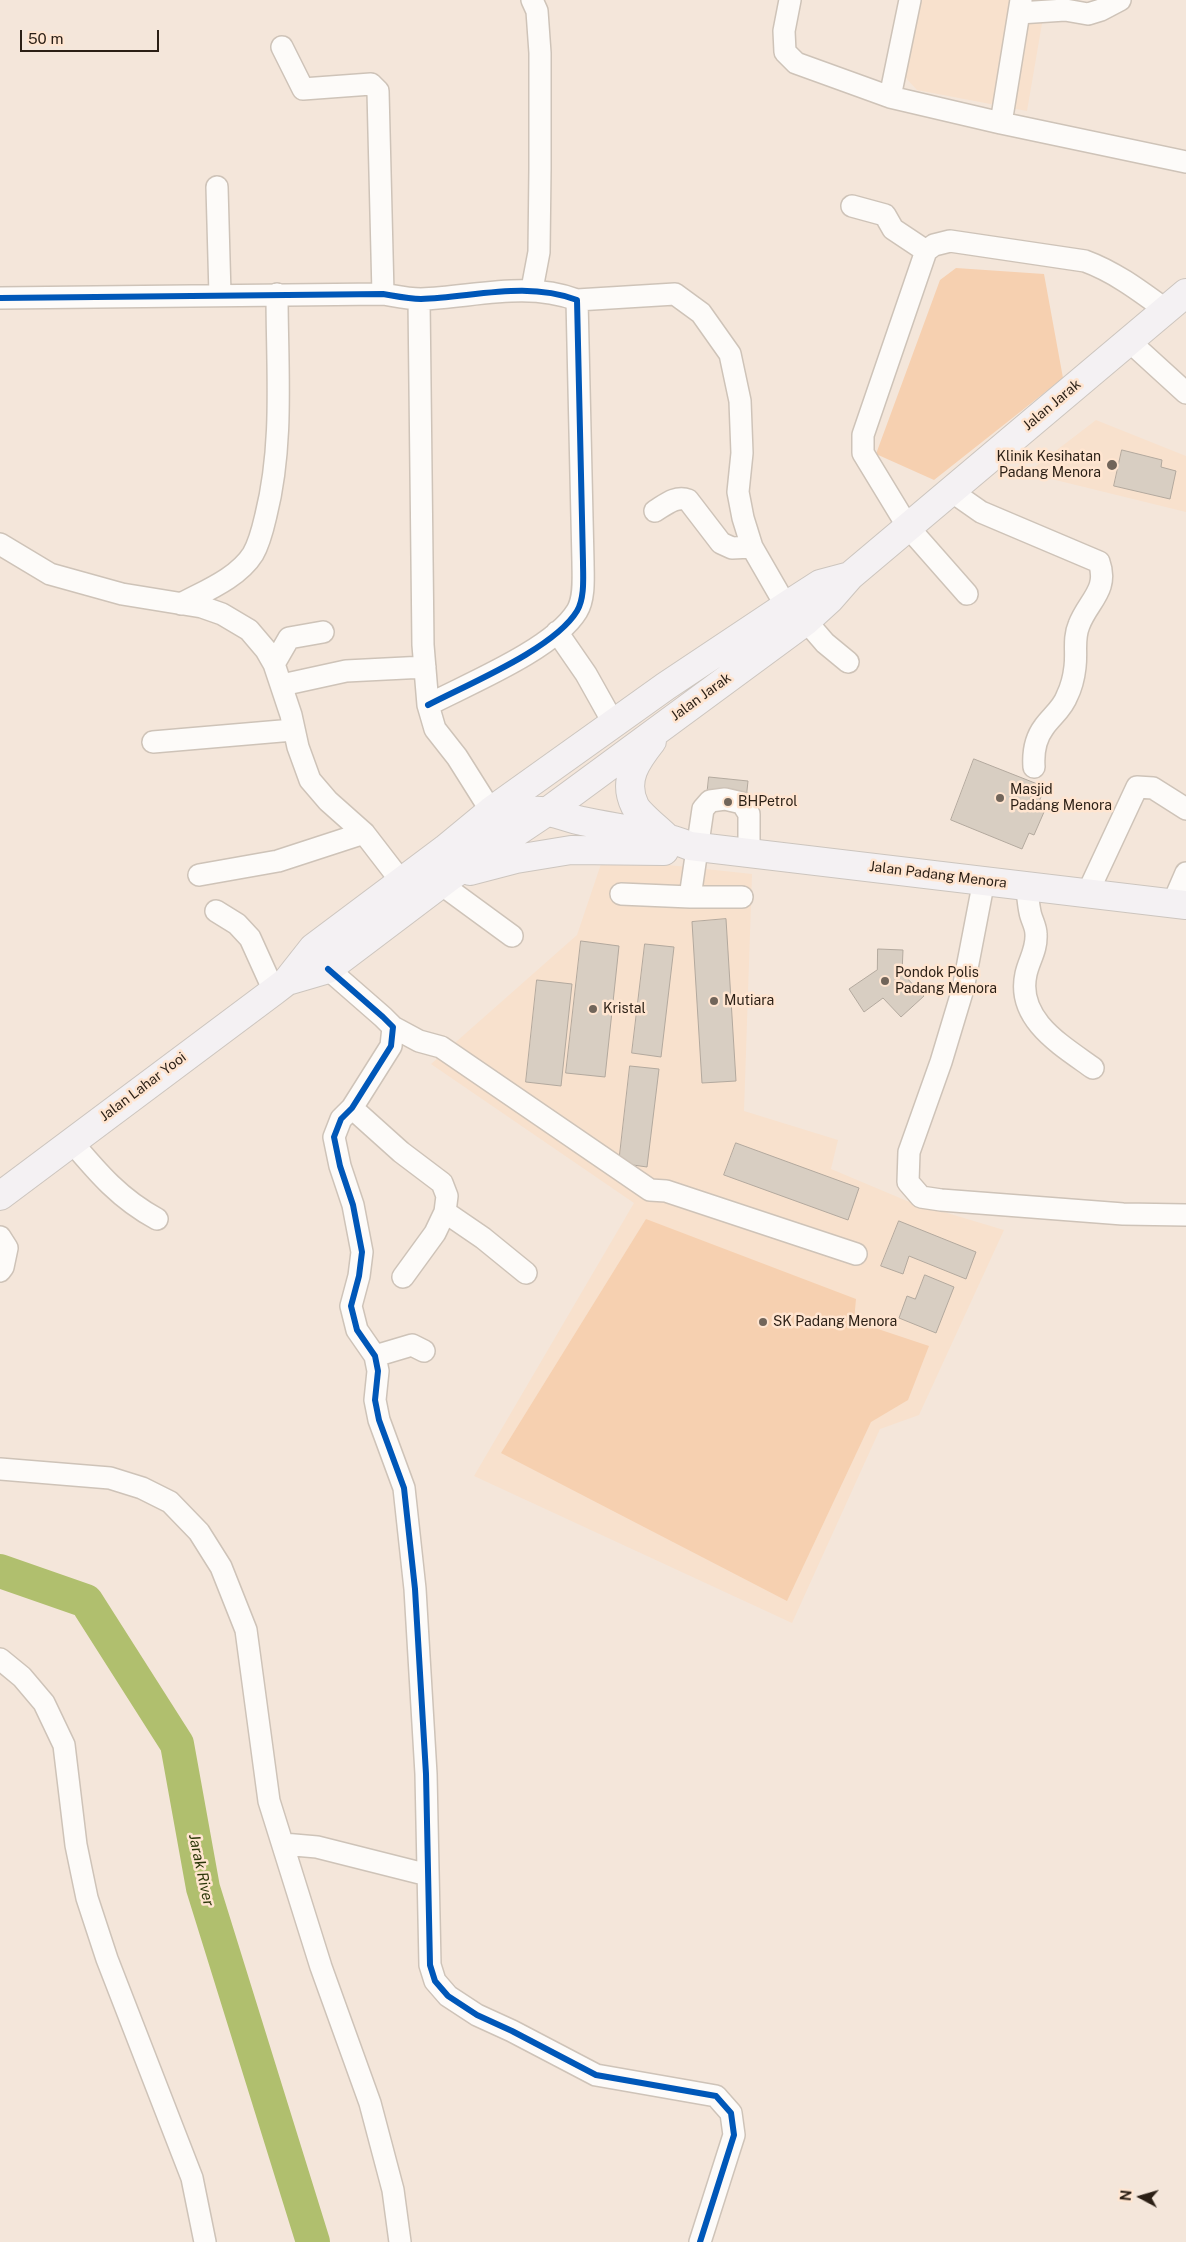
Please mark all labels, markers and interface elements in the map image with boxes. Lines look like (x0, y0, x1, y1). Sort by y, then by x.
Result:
scale bar (22, 20, 161, 52)
text: 50 m (28, 30, 63, 47)
street label: Jalan Jarak (1020, 376, 1084, 434)
place label: Klinik Kesihatan Padang Menora (996, 449, 1101, 482)
marker: Klinik Kesihatan Padang Menora (1105, 458, 1119, 472)
street label: Jalan Jarak (668, 669, 734, 725)
place label: Masjid Padang Menora (1010, 782, 1112, 814)
marker: Masjid Padang Menora (994, 792, 1006, 804)
place label: BHPetrol (738, 794, 798, 810)
marker: BHPetrol (722, 796, 734, 808)
street label: Jalan Padang Menora (868, 858, 1008, 892)
place label: Pondok Polis Padang Menora (895, 965, 997, 998)
marker: Pondok Polis Padang Menora (879, 975, 891, 987)
place label: Mutiara (724, 993, 774, 1009)
marker: Mutiara (708, 995, 720, 1007)
place label: Kristal (603, 1001, 646, 1017)
marker: Kristal (587, 1003, 599, 1015)
street label: Jalan Lahar Yooi (97, 1049, 189, 1125)
place label: SK Padang Menora (773, 1314, 897, 1330)
marker: SK Padang Menora (757, 1316, 769, 1328)
water label: Jarak River (185, 1832, 217, 1908)
north arrow (1116, 2172, 1166, 2222)
text: N (1118, 2189, 1135, 2202)

